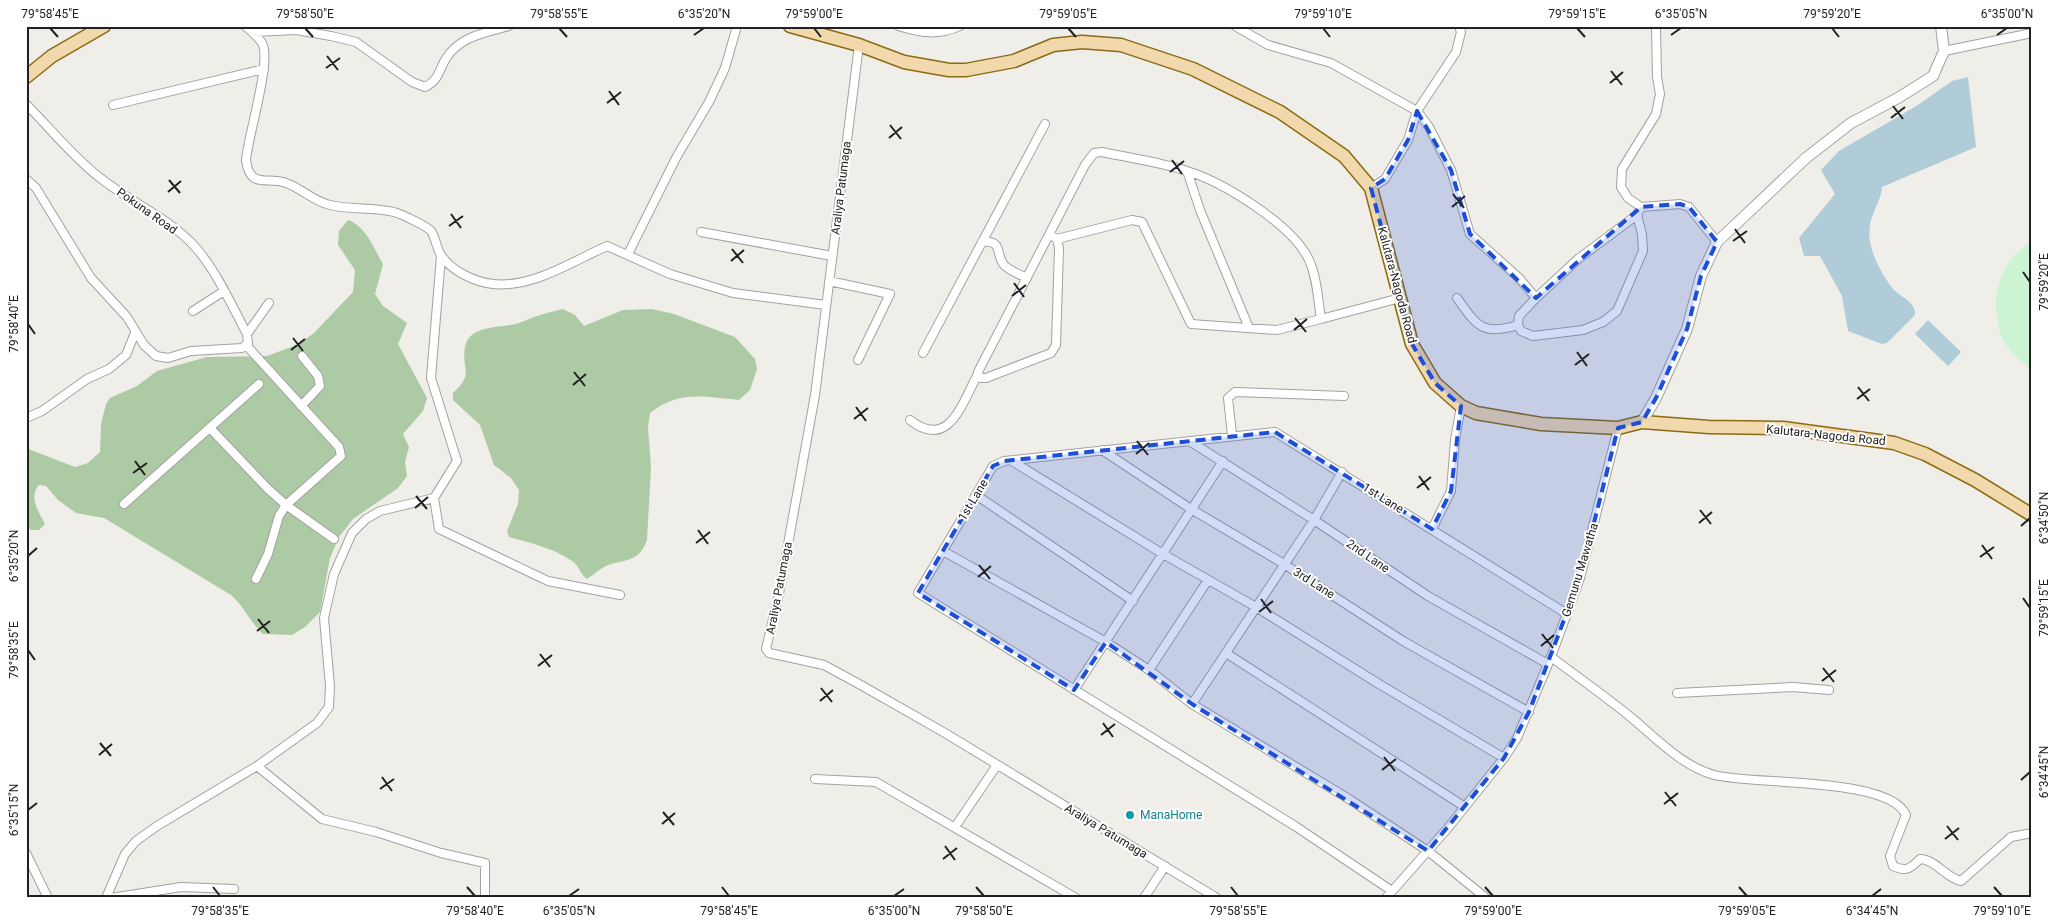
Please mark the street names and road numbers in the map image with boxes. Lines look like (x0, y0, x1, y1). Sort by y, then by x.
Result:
street label: Araliya Patumaga (828, 140, 854, 236)
street label: Pokuna Road (114, 185, 180, 237)
street label: Kalutara-Nagoda Road (1375, 225, 1419, 345)
street label: Kalutara-Nagoda Road (1765, 422, 1887, 448)
street label: 1st Lane (955, 477, 991, 523)
street label: 1st Lane (1360, 480, 1406, 516)
street label: Gemunu Mawatha (1559, 521, 1601, 619)
street label: 2nd Lane (1344, 536, 1392, 576)
street label: Araliya Patumaga (763, 541, 795, 635)
street label: 3rd Lane (1291, 564, 1337, 602)
street label: Araliya Patumaga (1062, 801, 1150, 861)

